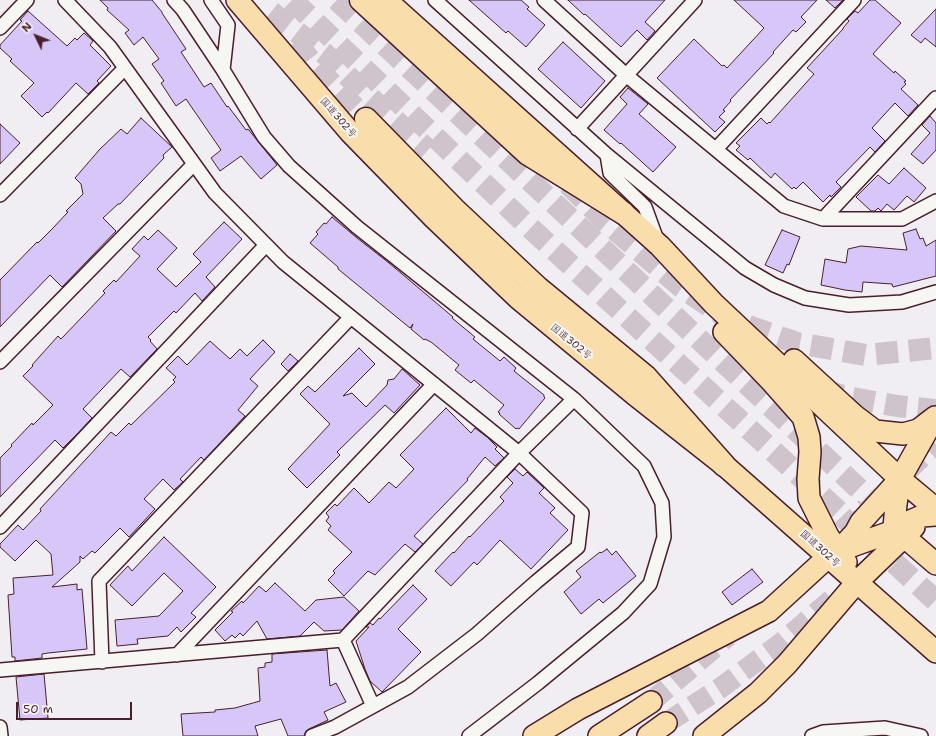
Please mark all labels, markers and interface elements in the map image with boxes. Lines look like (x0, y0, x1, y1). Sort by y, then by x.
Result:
north arrow (16, 16, 56, 56)
text: N (18, 19, 35, 36)
street label: 国道302号 (317, 95, 359, 141)
street label: 国道302号 (548, 322, 594, 362)
street label: 国道302号 (797, 528, 843, 570)
scale bar (18, 694, 134, 720)
text: 50 m (23, 701, 53, 717)

